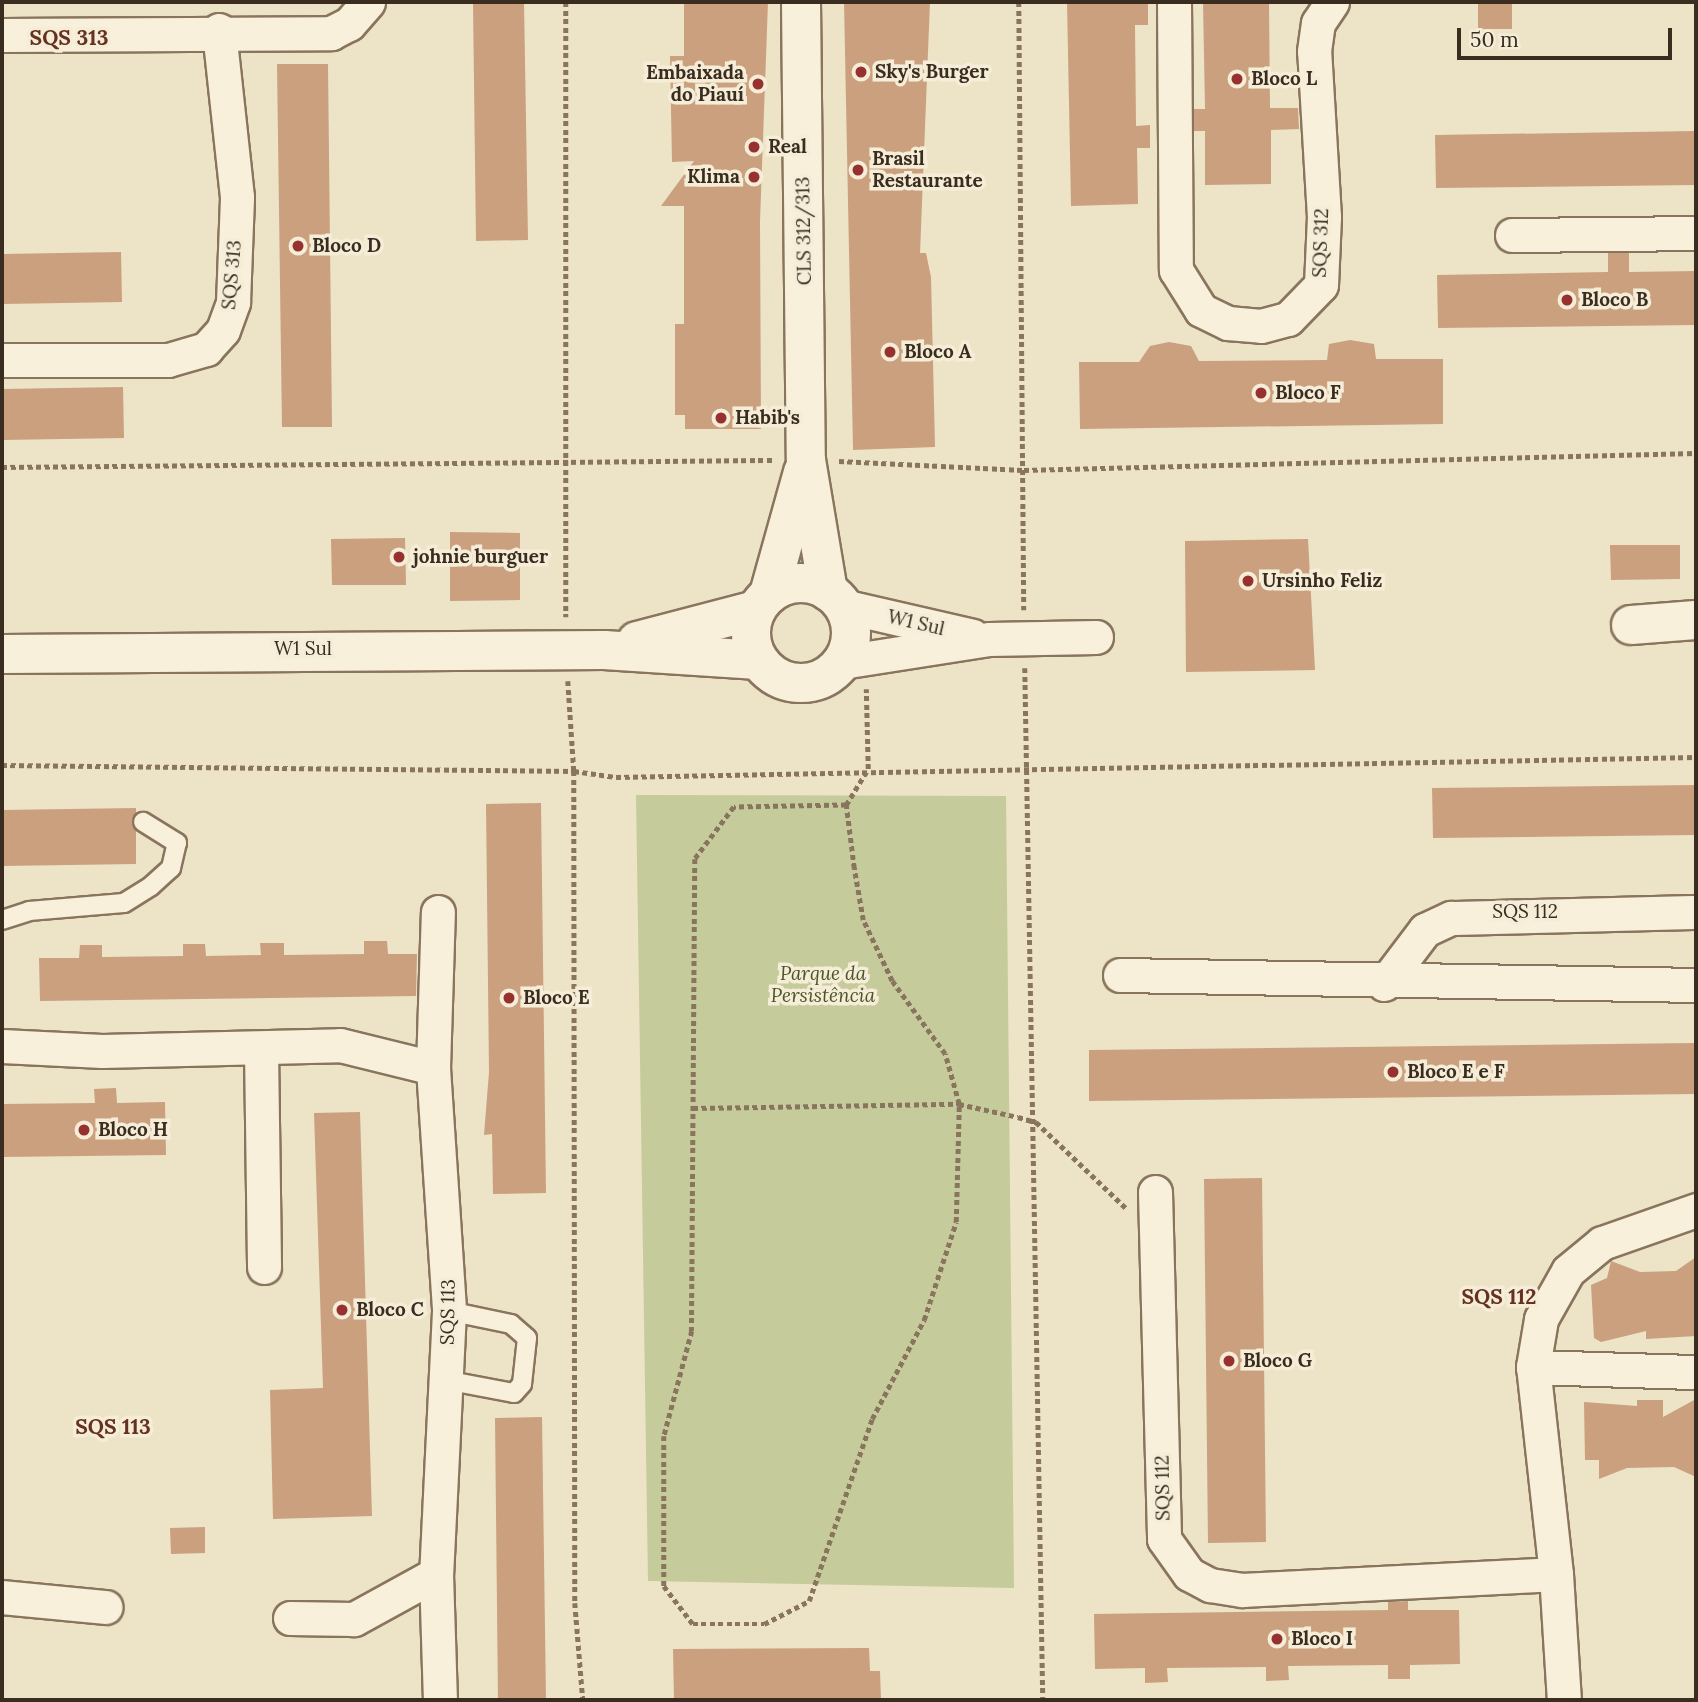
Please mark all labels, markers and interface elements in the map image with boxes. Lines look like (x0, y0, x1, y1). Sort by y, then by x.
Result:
scale bar (1460, 14, 1675, 58)
district label: SQS 313 (30, 25, 108, 51)
text: 50 m (1470, 26, 1519, 53)
place label: Sky's Burger (875, 61, 989, 83)
place label: Embaixada do Piauí (646, 62, 744, 106)
marker: Sky's Burger (853, 64, 869, 80)
place label: Bloco L (1251, 68, 1317, 90)
marker: Bloco L (1229, 71, 1245, 87)
marker: Embaixada do Piauí (750, 76, 766, 92)
place label: Real (768, 136, 807, 158)
marker: Real (746, 139, 762, 155)
place label: Brasil Restaurante (872, 148, 983, 192)
marker: Brasil Restaurante (850, 162, 866, 178)
place label: Klima (687, 166, 740, 188)
marker: Klima (746, 169, 762, 185)
street label: CLS 312/313 (792, 177, 816, 285)
street label: SQS 312 (1308, 208, 1334, 278)
place label: Bloco D (312, 235, 381, 257)
marker: Bloco D (290, 238, 306, 254)
street label: SQS 313 (218, 239, 246, 311)
place label: Bloco B (1581, 289, 1648, 311)
marker: Bloco B (1559, 292, 1575, 308)
place label: Bloco A (904, 341, 971, 363)
marker: Bloco A (882, 344, 898, 360)
place label: Bloco F (1275, 382, 1340, 404)
marker: Bloco F (1253, 385, 1269, 401)
place label: Habib's (735, 407, 800, 429)
marker: Habib's (713, 410, 729, 426)
place label: johnie burguer (413, 546, 548, 568)
marker: johnie burguer (391, 549, 407, 565)
place label: Ursinho Feliz (1262, 570, 1382, 592)
marker: Ursinho Feliz (1240, 573, 1256, 589)
street label: W1 Sul (885, 605, 947, 641)
street label: W1 Sul (274, 638, 332, 660)
street label: SQS 112 (1492, 901, 1558, 923)
park label: Parque da Persistência (771, 963, 875, 1007)
place label: Bloco E (523, 987, 589, 1009)
marker: Bloco E (501, 990, 517, 1006)
place label: Bloco E e F (1407, 1061, 1505, 1083)
marker: Bloco E e F (1385, 1064, 1401, 1080)
place label: Bloco H (98, 1119, 168, 1141)
marker: Bloco H (76, 1122, 92, 1138)
street label: SQS 113 (436, 1279, 460, 1345)
district label: SQS 112 (1461, 1284, 1537, 1310)
place label: Bloco C (356, 1299, 424, 1321)
marker: Bloco C (334, 1302, 350, 1318)
place label: Bloco G (1243, 1350, 1312, 1372)
marker: Bloco G (1221, 1353, 1237, 1369)
district label: SQS 113 (75, 1414, 151, 1440)
street label: SQS 112 (1151, 1455, 1175, 1521)
place label: Bloco I (1291, 1628, 1353, 1650)
marker: Bloco I (1269, 1631, 1285, 1647)

